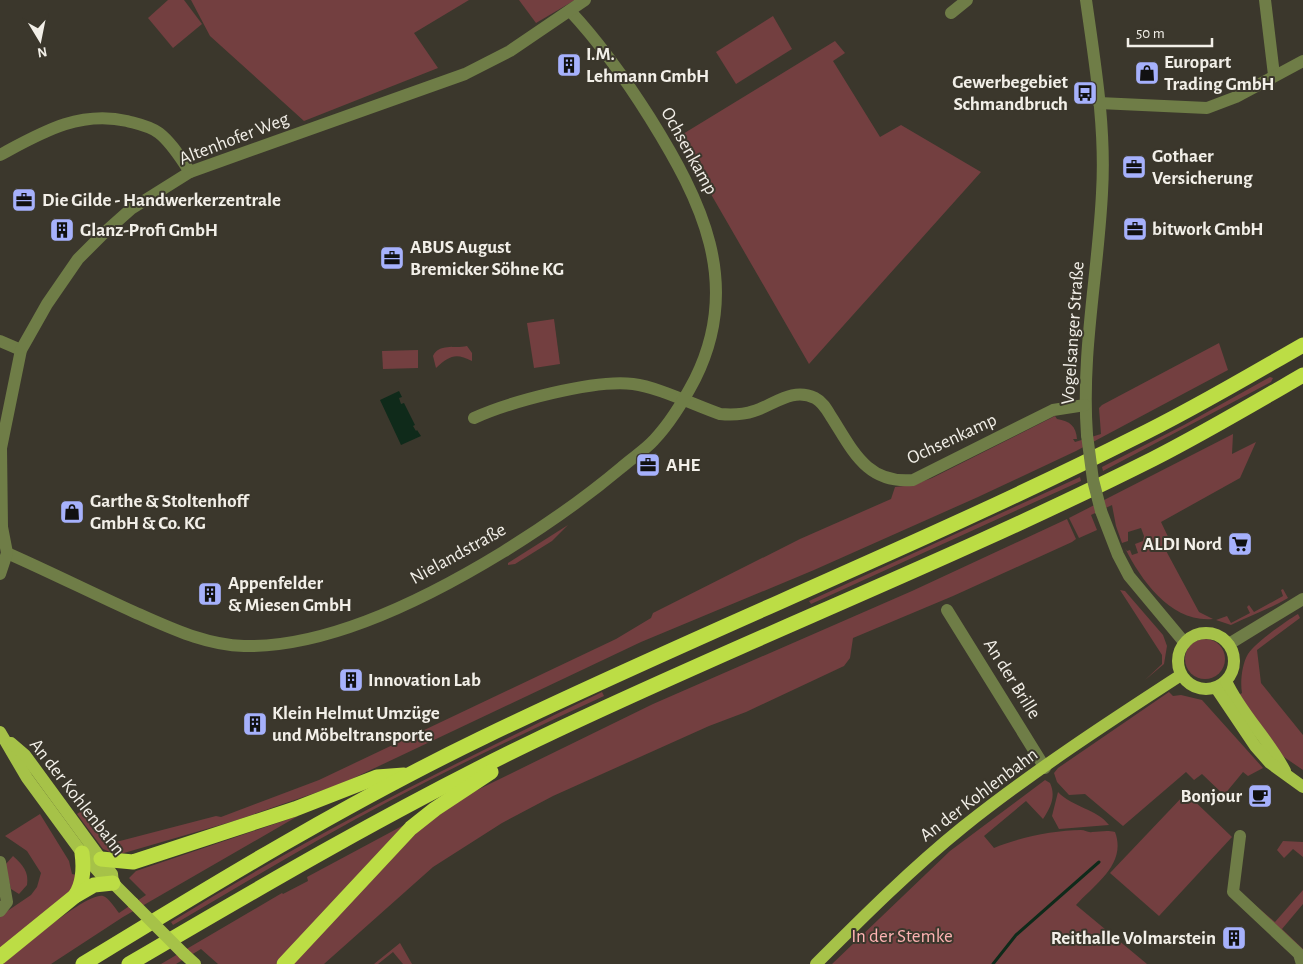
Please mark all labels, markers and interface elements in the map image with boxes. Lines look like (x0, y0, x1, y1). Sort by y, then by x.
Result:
north arrow (15, 15, 65, 65)
scale bar (1128, 15, 1212, 47)
text: 50 m (1136, 26, 1165, 41)
text: N (36, 44, 48, 60)
place label: I.M. Lehmann GmbH (586, 45, 709, 86)
building icon: I.M. Lehmann GmbH (556, 52, 582, 78)
place label: Europart Trading GmbH (1164, 53, 1275, 94)
shop icon: Europart Trading GmbH (1134, 60, 1160, 86)
place label: Gewerbegebiet Schmandbruch (952, 73, 1069, 114)
bus stop icon: Gewerbegebiet Schmandbruch (1072, 80, 1098, 106)
street label: Ochsenkamp (657, 104, 721, 198)
street label: Altenhofer Weg (176, 109, 292, 169)
place label: Gothaer Versicherung (1152, 147, 1253, 188)
office icon: Gothaer Versicherung (1121, 154, 1147, 180)
office icon: Die Gilde - Handwerkerzentrale (11, 187, 37, 213)
place label: Die Gilde - Handwerkerzentrale (42, 191, 281, 210)
office icon: bitwork GmbH (1122, 216, 1148, 242)
building icon: Glanz-Profi GmbH (49, 217, 75, 243)
place label: bitwork GmbH (1152, 220, 1263, 239)
place label: Glanz-Profi GmbH (80, 221, 218, 240)
place label: ABUS August Bremicker Söhne KG (410, 238, 564, 279)
office icon: ABUS August Bremicker Söhne KG (379, 245, 405, 271)
street label: Vogelsanger Straße (1059, 261, 1087, 405)
street label: Ochsenkamp (904, 410, 1000, 468)
office icon: AHE (635, 452, 661, 478)
place label: AHE (666, 456, 701, 475)
place label: Garthe & Stoltenhoff GmbH & Co. KG (90, 492, 250, 533)
shop icon: Garthe & Stoltenhoff GmbH & Co. KG (59, 499, 85, 525)
street label: Nielandstraße (407, 520, 509, 588)
supermarket icon: ALDI Nord (1227, 531, 1253, 557)
place label: ALDI Nord (1143, 535, 1222, 554)
place label: Appenfelder & Miesen GmbH (228, 574, 352, 615)
building icon: Appenfelder & Miesen GmbH (197, 581, 223, 607)
street label: An der Brille (980, 636, 1044, 722)
building icon: Innovation Lab (338, 667, 364, 693)
place label: Innovation Lab (368, 671, 481, 690)
place label: Klein Helmut Umzüge und Möbeltransporte (272, 704, 440, 745)
building icon: Klein Helmut Umzüge und Möbeltransporte (242, 711, 268, 737)
street label: An der Kohlenbahn (26, 735, 128, 859)
street label: An der Kohlenbahn (917, 745, 1041, 845)
cafe icon: Bonjour (1247, 783, 1273, 809)
place label: Bonjour (1181, 787, 1242, 806)
building icon: Reithalle Volmarstein (1221, 925, 1247, 951)
park label: In der Stemke (851, 927, 953, 946)
place label: Reithalle Volmarstein (1051, 929, 1216, 948)

